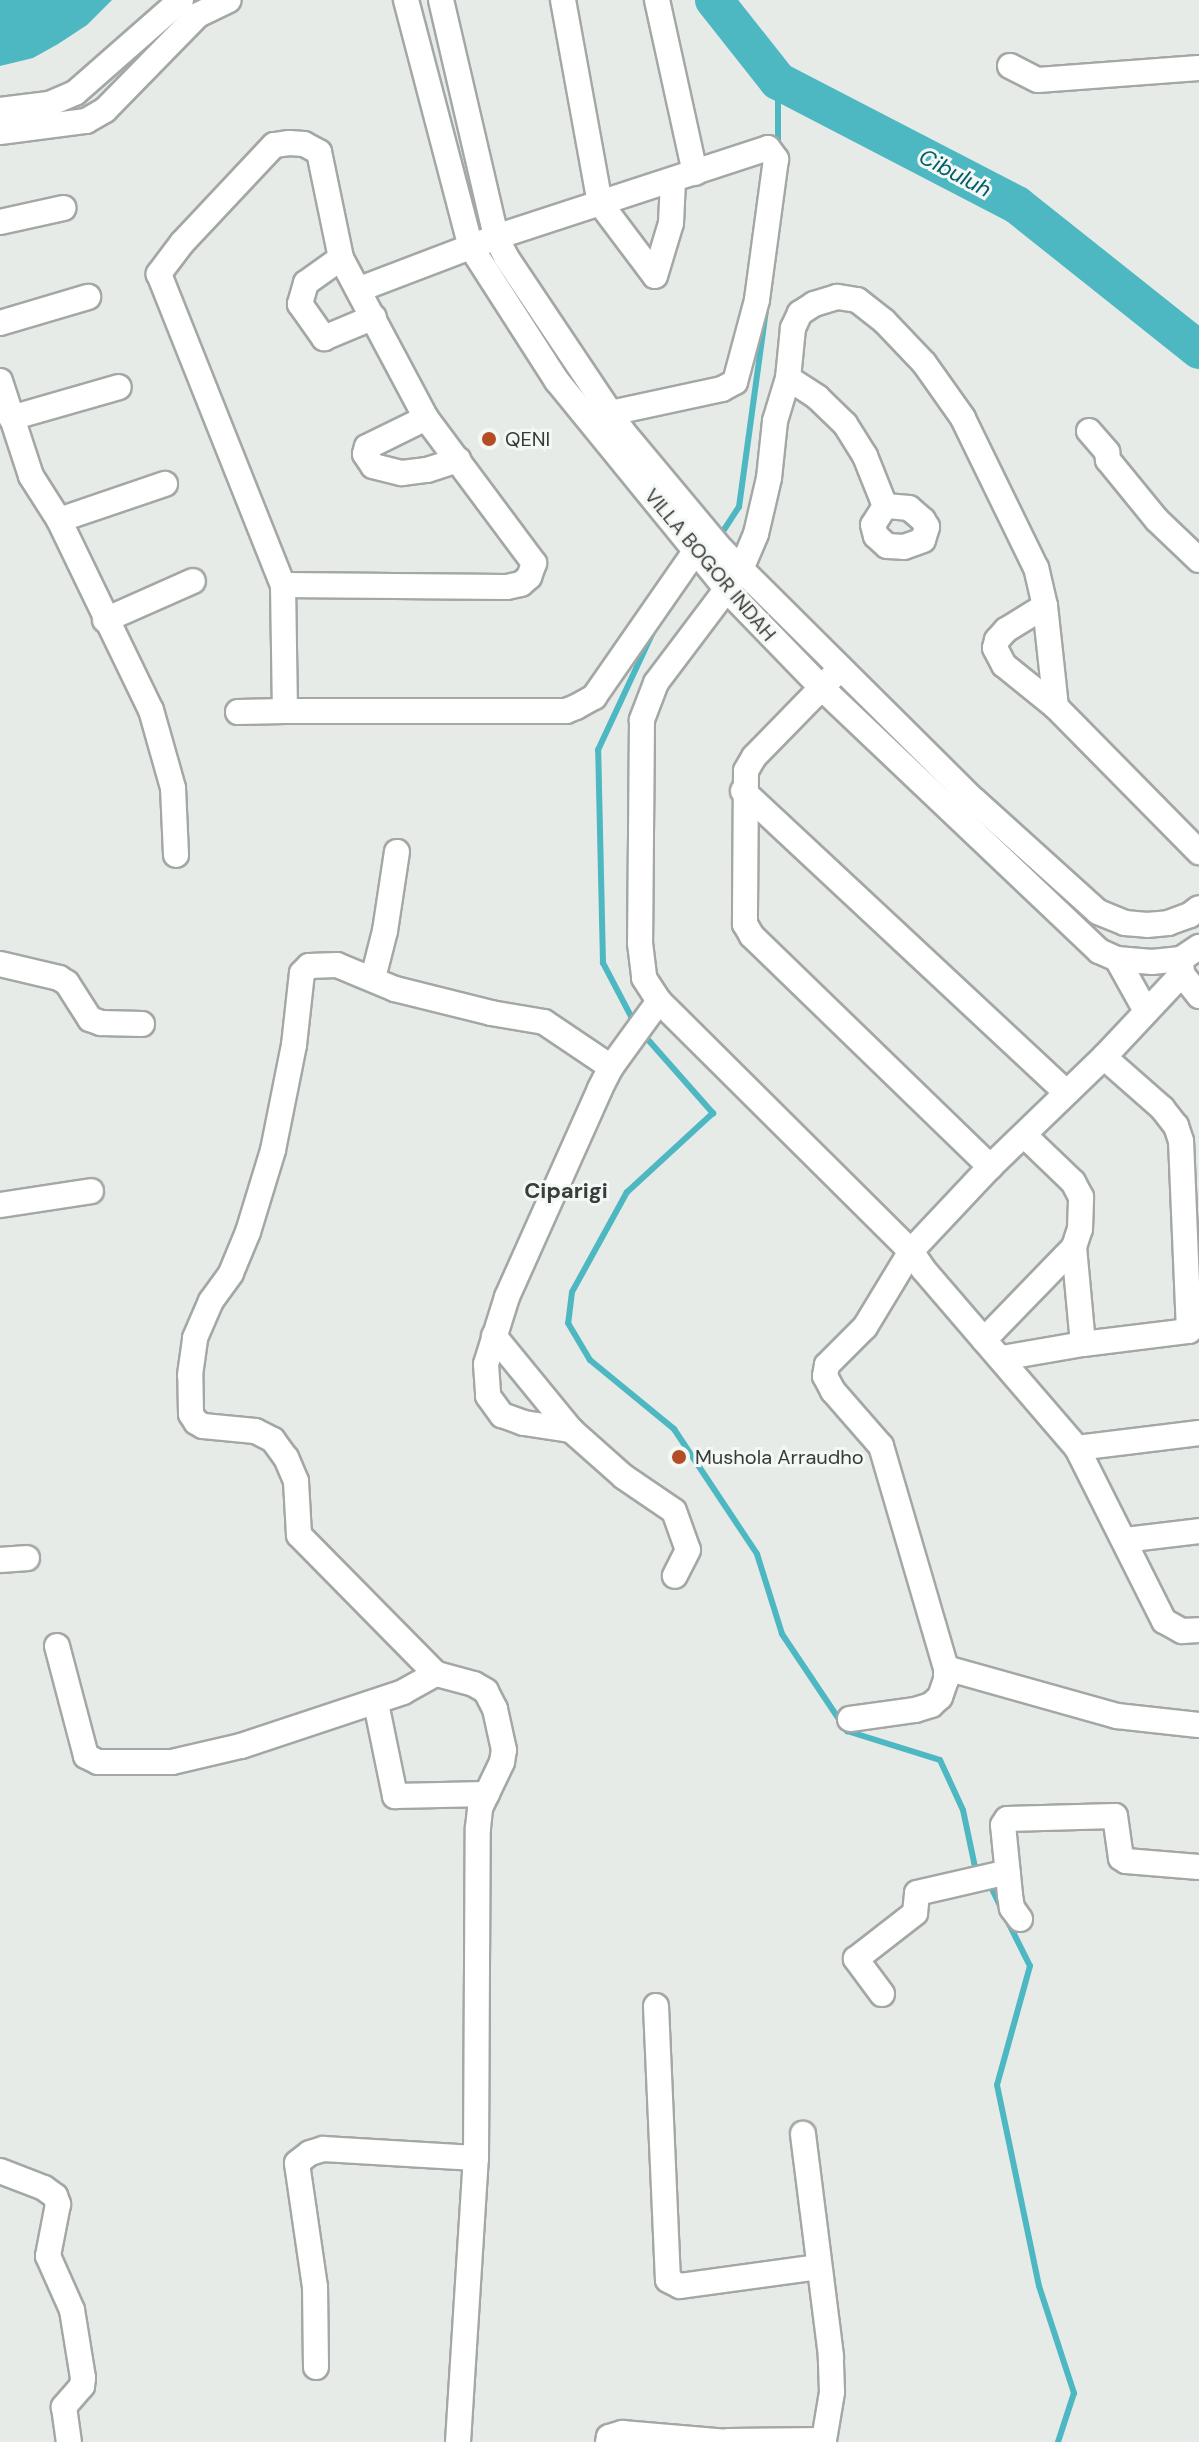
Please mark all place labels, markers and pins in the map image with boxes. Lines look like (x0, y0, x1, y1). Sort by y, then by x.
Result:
place label: QENI (505, 427, 550, 451)
marker: QENI (480, 430, 498, 448)
place label: Mushola Arraudho (695, 1445, 864, 1469)
marker: Mushola Arraudho (670, 1448, 688, 1466)

